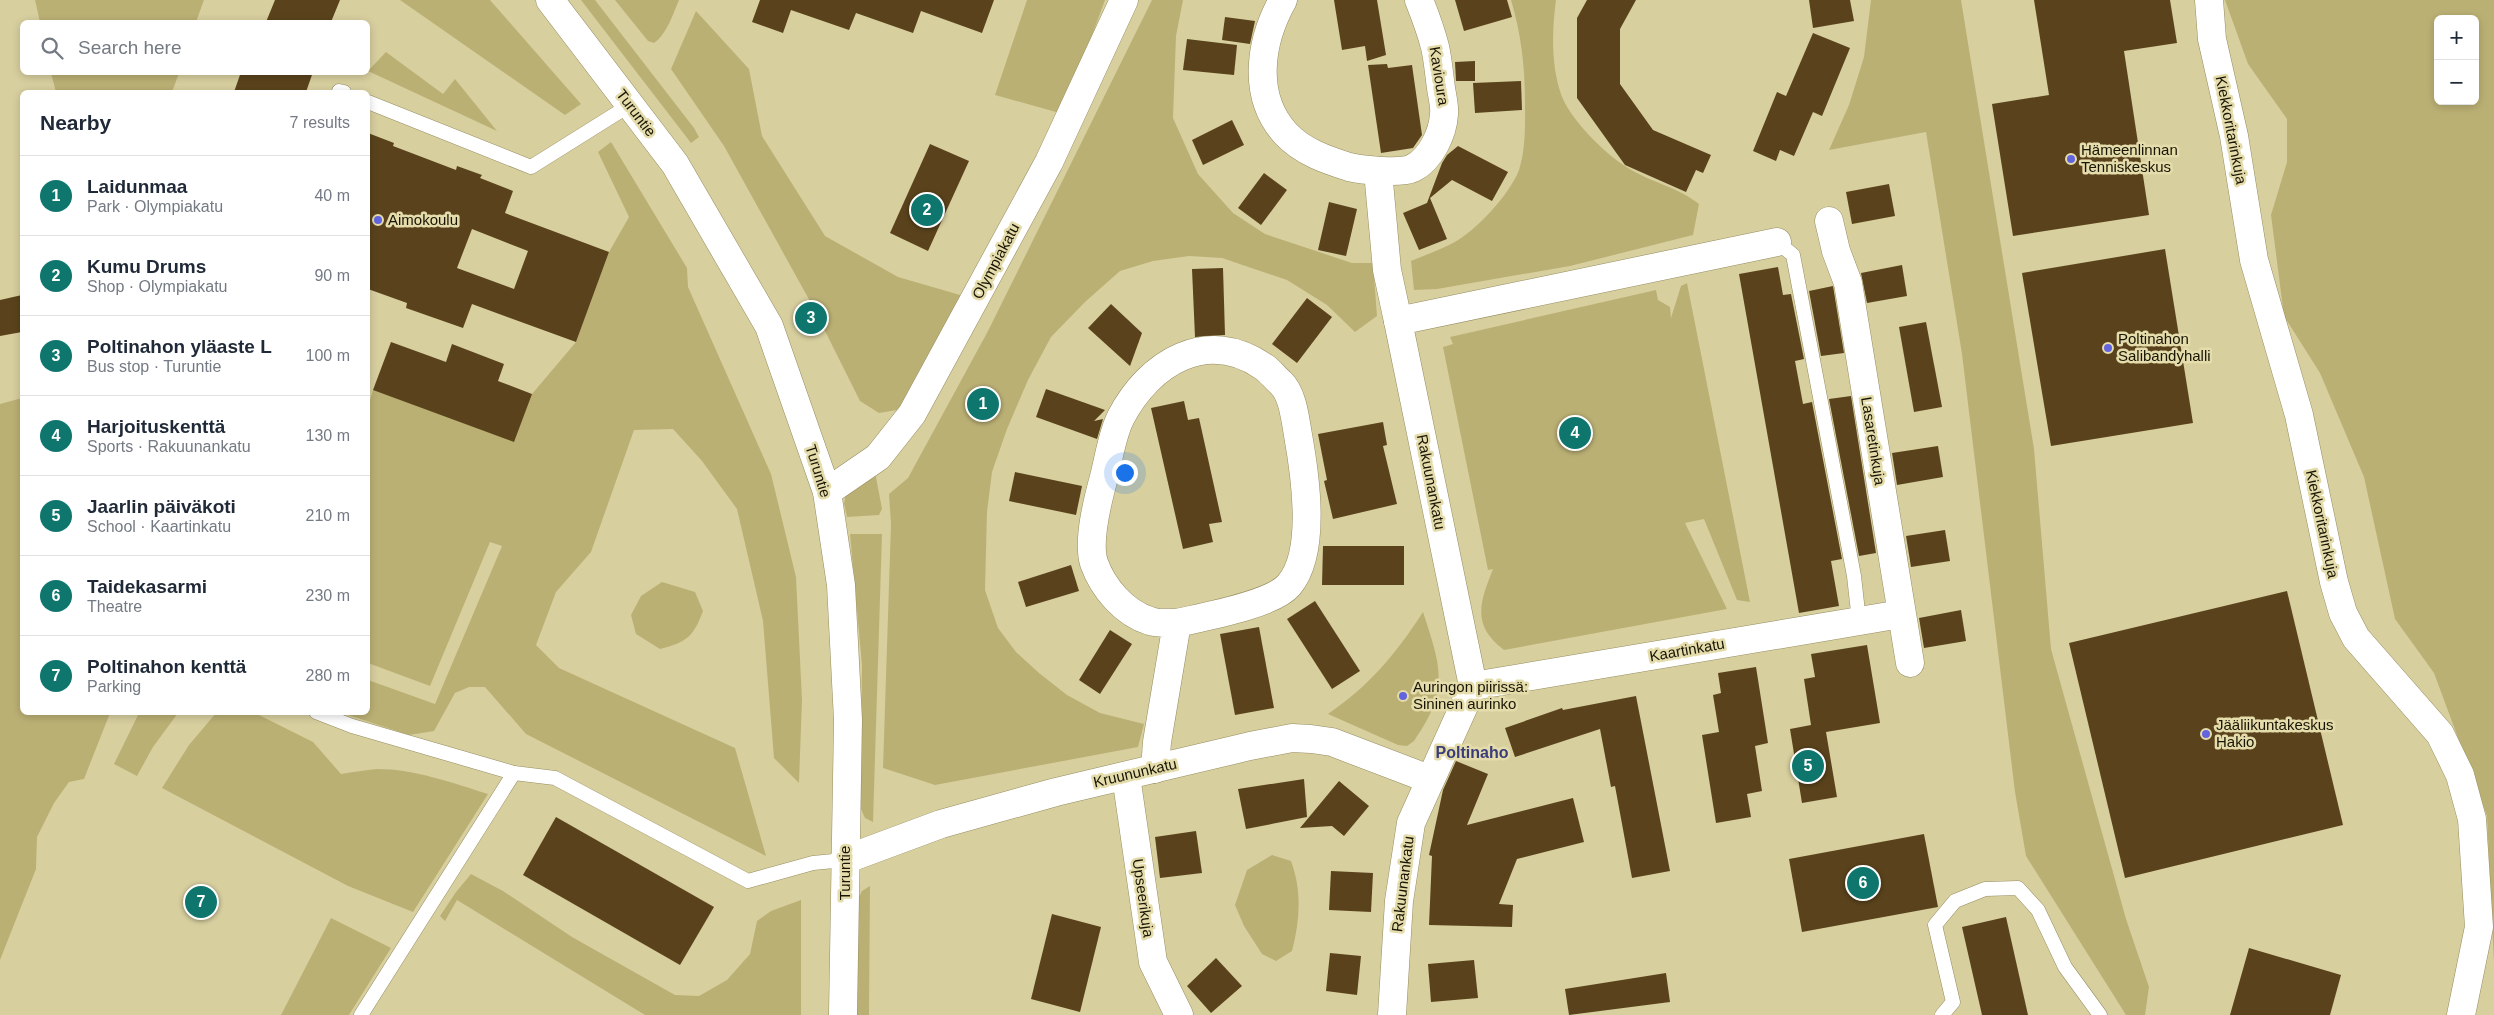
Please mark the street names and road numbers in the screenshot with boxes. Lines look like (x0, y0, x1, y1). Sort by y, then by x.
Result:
street label: Kavioura (1426, 45, 1453, 107)
street label: Kiekkoritarinkuja (2213, 74, 2250, 186)
street label: Turuntie (613, 86, 660, 140)
street label: Olympiakatu (968, 220, 1023, 302)
street label: Lasaretinkuja (1858, 396, 1889, 487)
street label: Rakuunankatu (1414, 433, 1449, 531)
street label: Turuntie (802, 442, 835, 499)
street label: Kiekkoritarinkuja (2303, 468, 2342, 580)
street label: Kaartinkatu (1648, 635, 1726, 664)
street label: Kruununkatu (1092, 755, 1178, 790)
street label: Rakuunankatu (1388, 835, 1417, 933)
street label: Turuntie (836, 846, 853, 900)
street label: Upseerikuja (1130, 858, 1158, 939)

